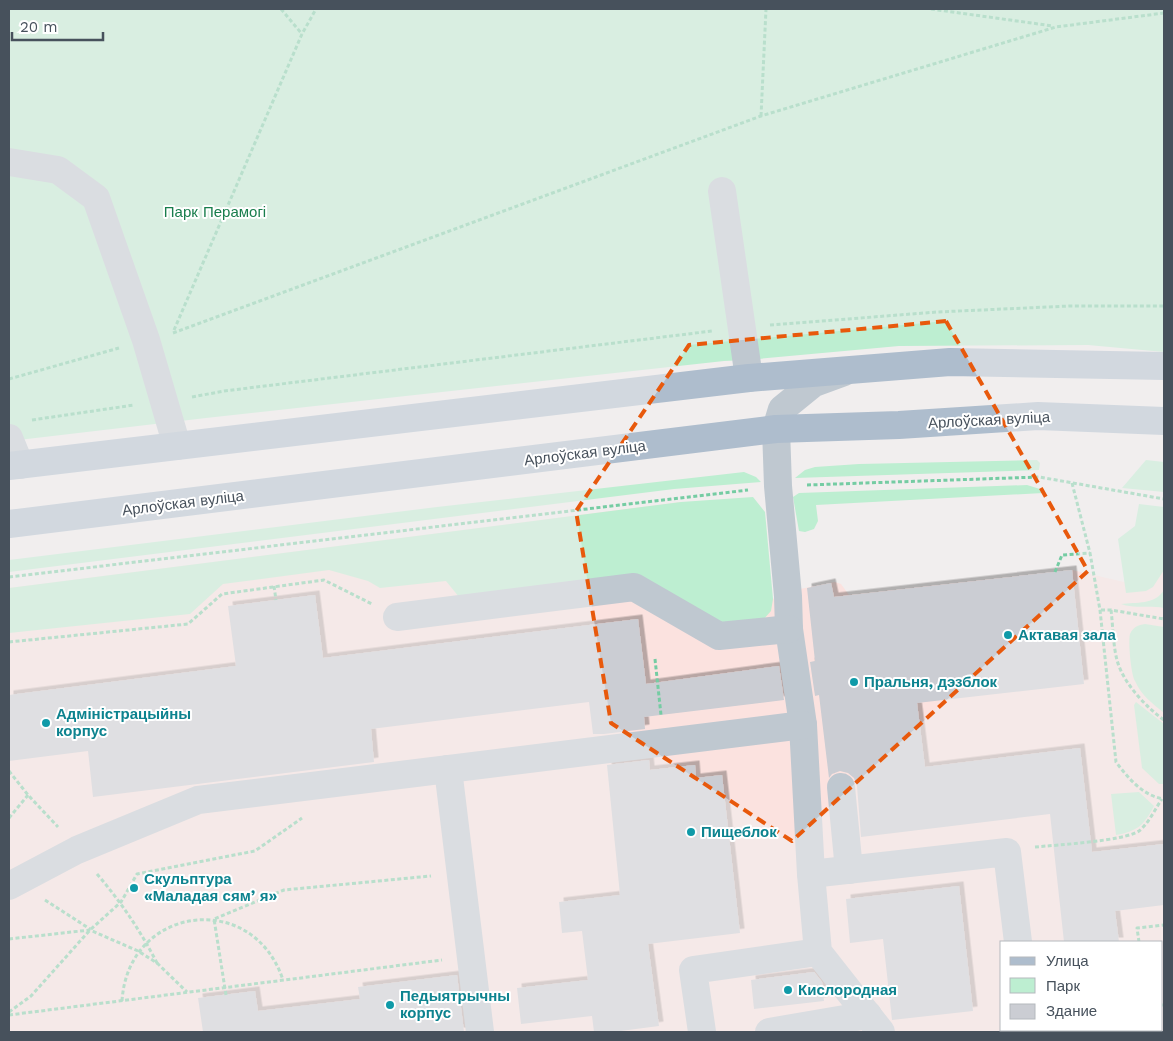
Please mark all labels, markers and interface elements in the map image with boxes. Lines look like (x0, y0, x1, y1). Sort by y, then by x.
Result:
scale bar (12, 10, 104, 42)
text: 20 m (20, 18, 58, 36)
park label: Парк Перамогі (164, 203, 266, 221)
street label: Арлоўская вуліца (927, 408, 1051, 432)
street label: Арлоўская вуліца (523, 437, 647, 469)
street label: Арлоўская вуліца (121, 487, 245, 519)
place label: Актавая зала (1018, 626, 1117, 644)
marker: Актавая зала (1002, 629, 1014, 641)
place label: Пральня, дэзблок (864, 673, 998, 691)
marker: Пральня, дэзблок (848, 676, 860, 688)
place label: Адміністрацыйны корпус (56, 705, 191, 740)
marker: Адміністрацыйны корпус (40, 717, 52, 729)
place label: Пищеблок (701, 823, 777, 841)
marker: Пищеблок (685, 826, 697, 838)
place label: Скульптура «Маладая сямʼя» (144, 870, 278, 905)
marker: Скульптура «Маладая сямʼя» (128, 882, 140, 894)
legend (1000, 941, 1163, 1031)
text: Улица (1046, 952, 1089, 970)
text: Парк (1046, 977, 1080, 995)
place label: Кислородная (798, 981, 897, 999)
marker: Кислородная (782, 984, 794, 996)
place label: Педыятрычны корпус (400, 987, 510, 1022)
marker: Педыятрычны корпус (384, 999, 396, 1011)
text: Здание (1046, 1002, 1097, 1020)

